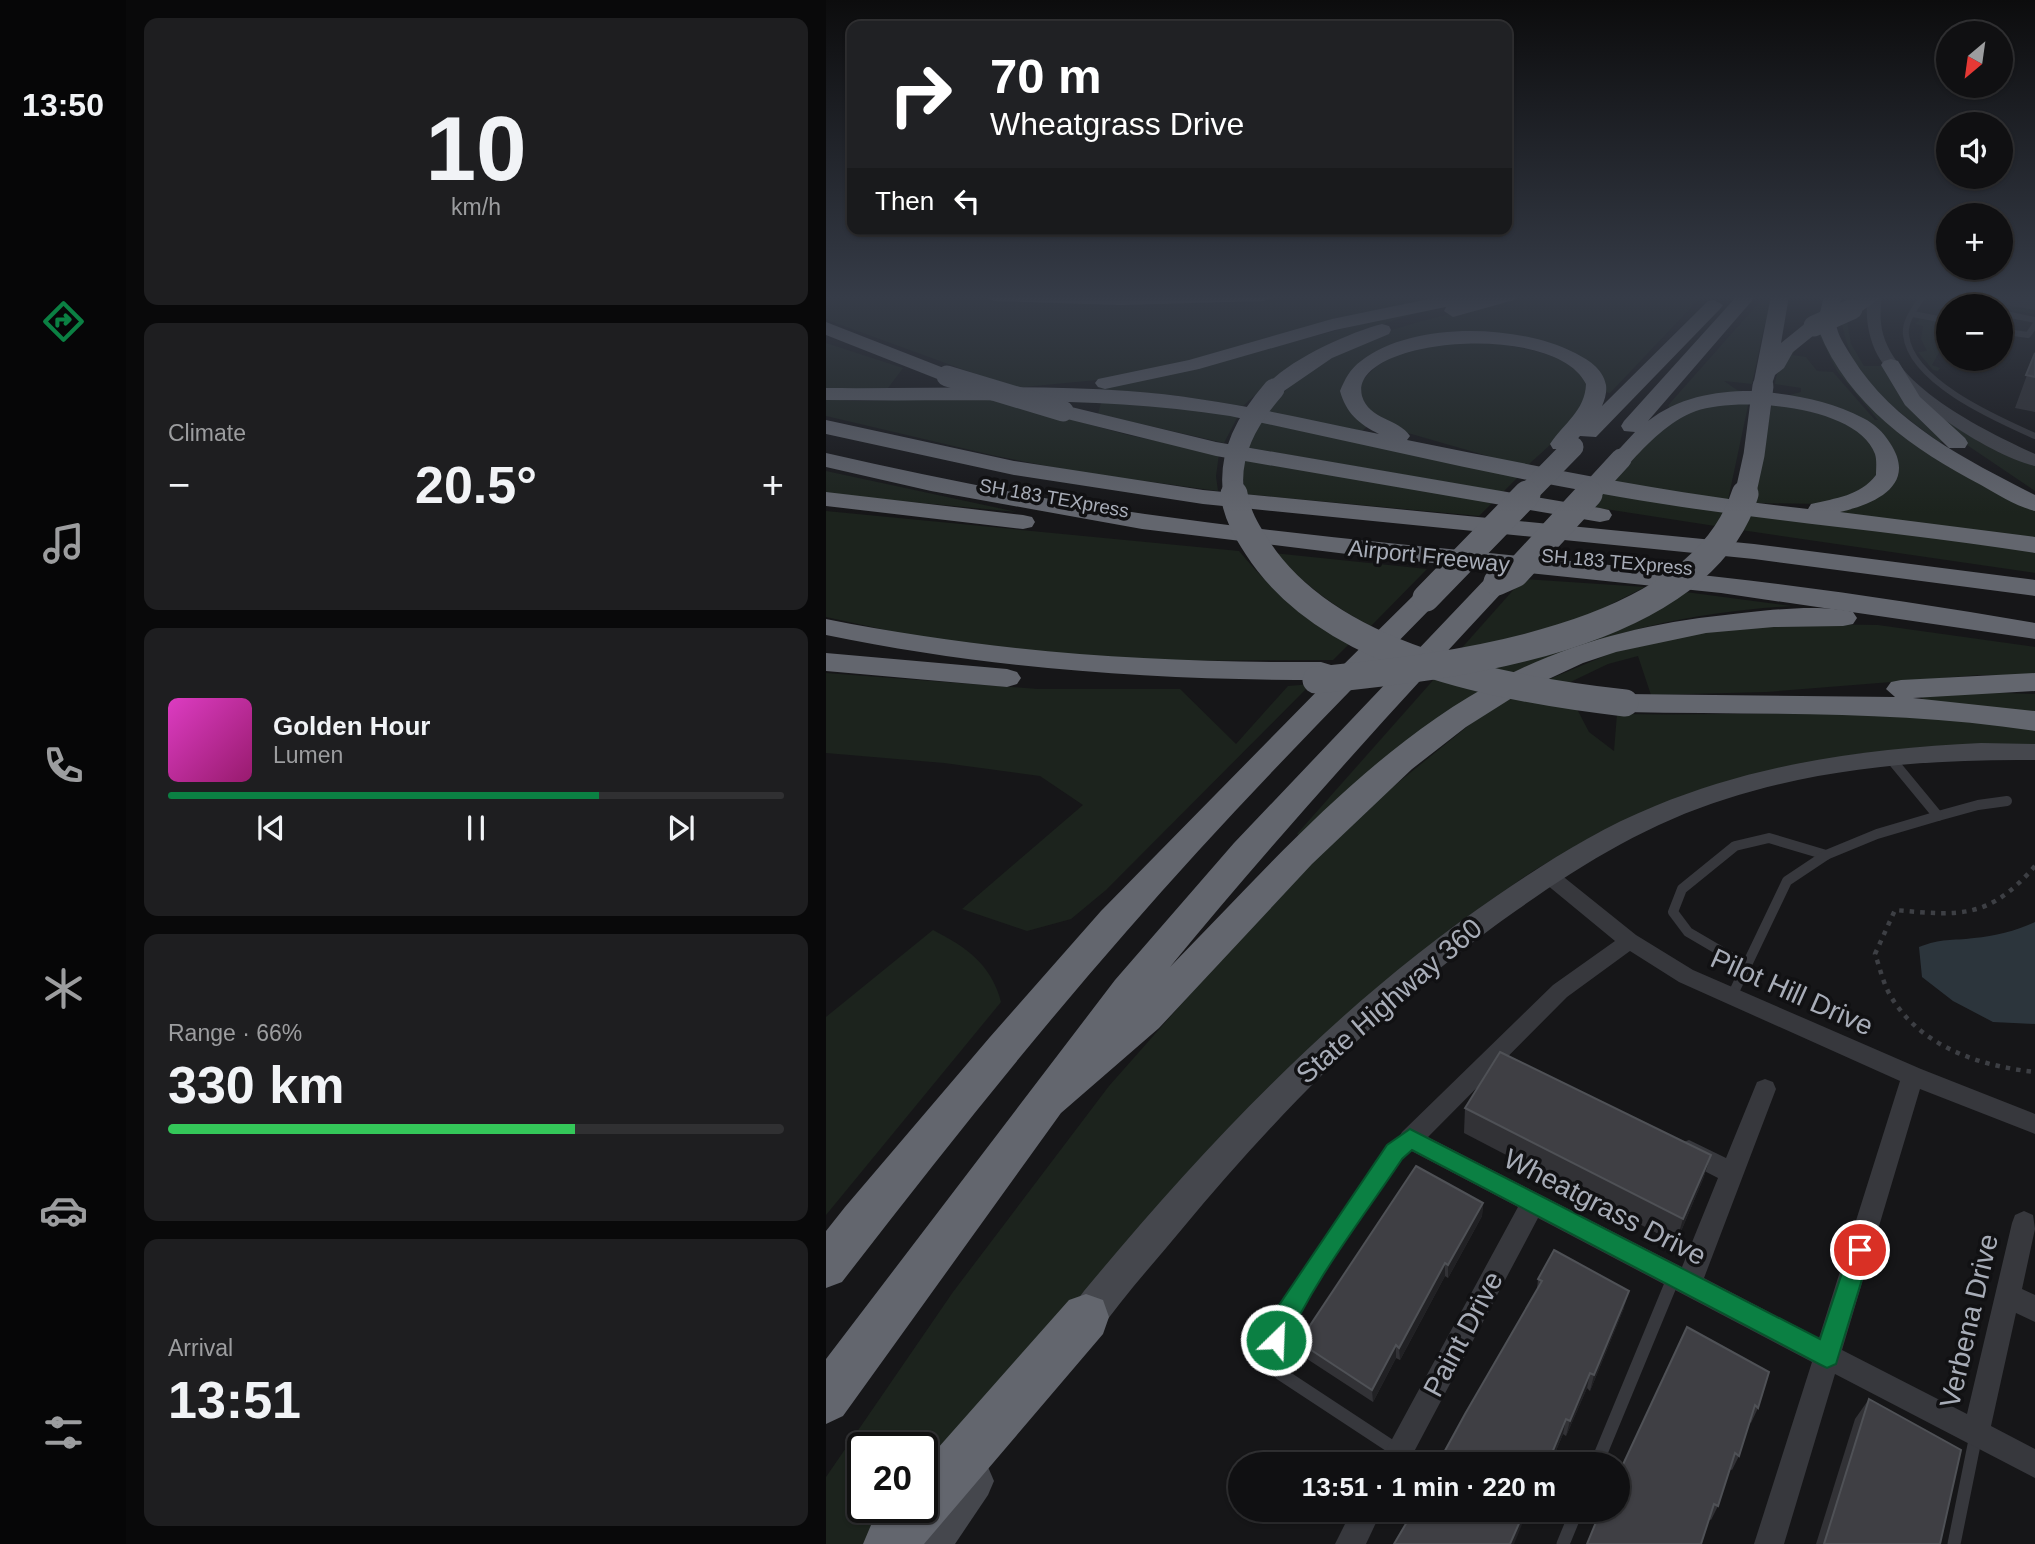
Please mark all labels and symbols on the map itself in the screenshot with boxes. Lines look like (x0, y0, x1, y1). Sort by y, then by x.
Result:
north arrow (1936, 21, 2012, 98)
street label: SH 183 TEXpress (977, 474, 1131, 522)
street label: Airport Freeway (1347, 535, 1512, 577)
street label: SH 183 TEXpress (1541, 545, 1693, 579)
street label: State Highway 360 (1290, 912, 1488, 1090)
street label: Pilot Hill Drive (1706, 942, 1878, 1042)
street label: Wheatgrass Drive (1499, 1143, 1711, 1271)
pin (1830, 1220, 1890, 1280)
street label: Verbena Drive (1934, 1231, 2004, 1411)
street label: Paint Drive (1417, 1266, 1509, 1402)
position arrow (1239, 1303, 1313, 1377)
speed limit sign: 20 (847, 1432, 938, 1523)

